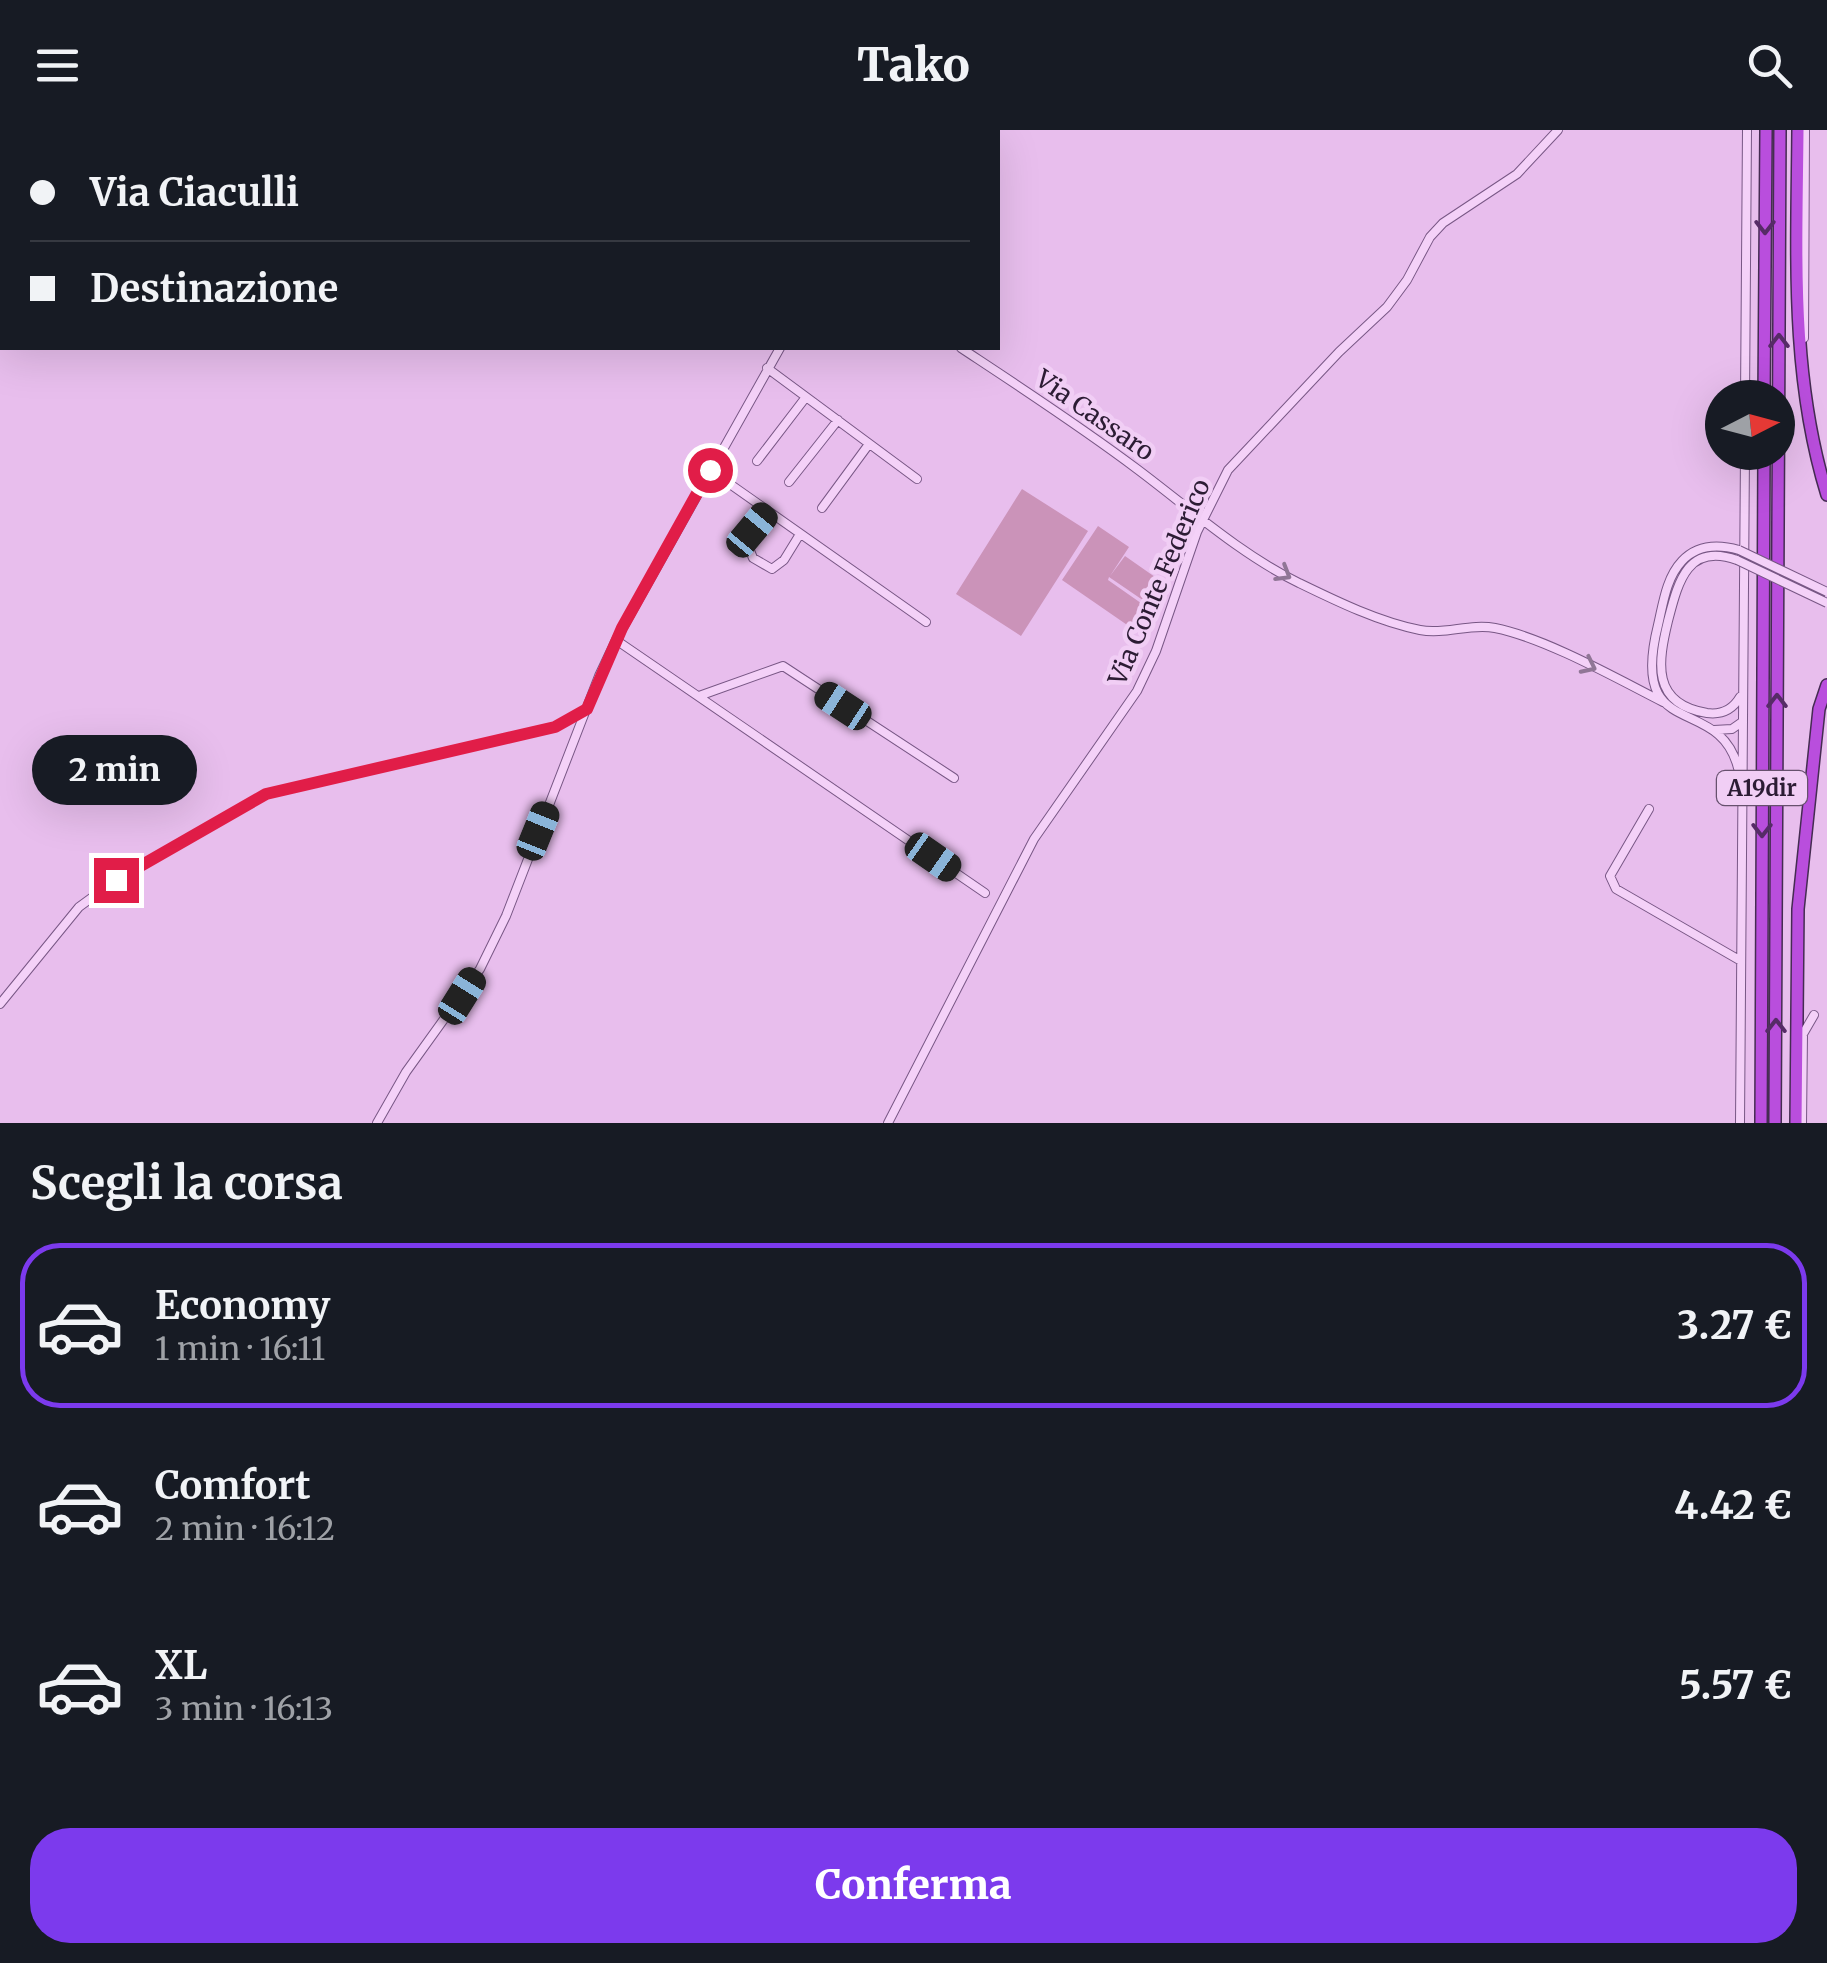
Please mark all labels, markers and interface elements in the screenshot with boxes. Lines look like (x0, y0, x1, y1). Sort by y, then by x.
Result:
text: Tako (857, 37, 970, 93)
icon: menu (30, 38, 85, 93)
icon: search (1742, 38, 1797, 93)
text: Via Ciaculli (90, 169, 299, 216)
one-way arrow (1754, 220, 1776, 236)
text: Destinazione (90, 265, 338, 312)
one-way arrow (1768, 332, 1790, 348)
street label: Via Cassaro (1029, 362, 1160, 467)
north arrow (1705, 380, 1795, 470)
map controls (1705, 380, 1795, 470)
route start (688, 448, 733, 493)
street label: Via Conte Federico (1101, 474, 1217, 691)
car (721, 497, 783, 563)
one-way arrow (1273, 562, 1291, 581)
one-way arrow (1579, 653, 1597, 673)
car (810, 677, 876, 735)
one-way arrow (1766, 692, 1788, 708)
callout: 2 min (34, 735, 198, 805)
text: 2 min (69, 750, 160, 790)
road number: A19dir (1717, 771, 1807, 805)
car (513, 798, 563, 864)
one-way arrow (1751, 822, 1773, 838)
car (900, 828, 966, 886)
route end (94, 858, 139, 903)
car (433, 963, 491, 1029)
one-way arrow (1765, 1017, 1787, 1032)
text: Scegli la corsa (30, 1155, 343, 1211)
icon: car (35, 1281, 125, 1371)
text: Economy (155, 1282, 330, 1329)
text: 3.27 € (1677, 1302, 1792, 1349)
text: 1 min · 16:11 (155, 1329, 325, 1369)
icon: car (35, 1461, 125, 1551)
text: Comfort (155, 1462, 311, 1509)
text: 4.42 € (1674, 1482, 1792, 1529)
text: 2 min · 16:12 (155, 1509, 335, 1549)
icon: car (35, 1641, 125, 1731)
text: XL (155, 1642, 207, 1689)
text: 5.57 € (1679, 1662, 1792, 1709)
text: 3 min · 16:13 (155, 1689, 333, 1729)
button: Conferma (30, 1828, 1797, 1943)

